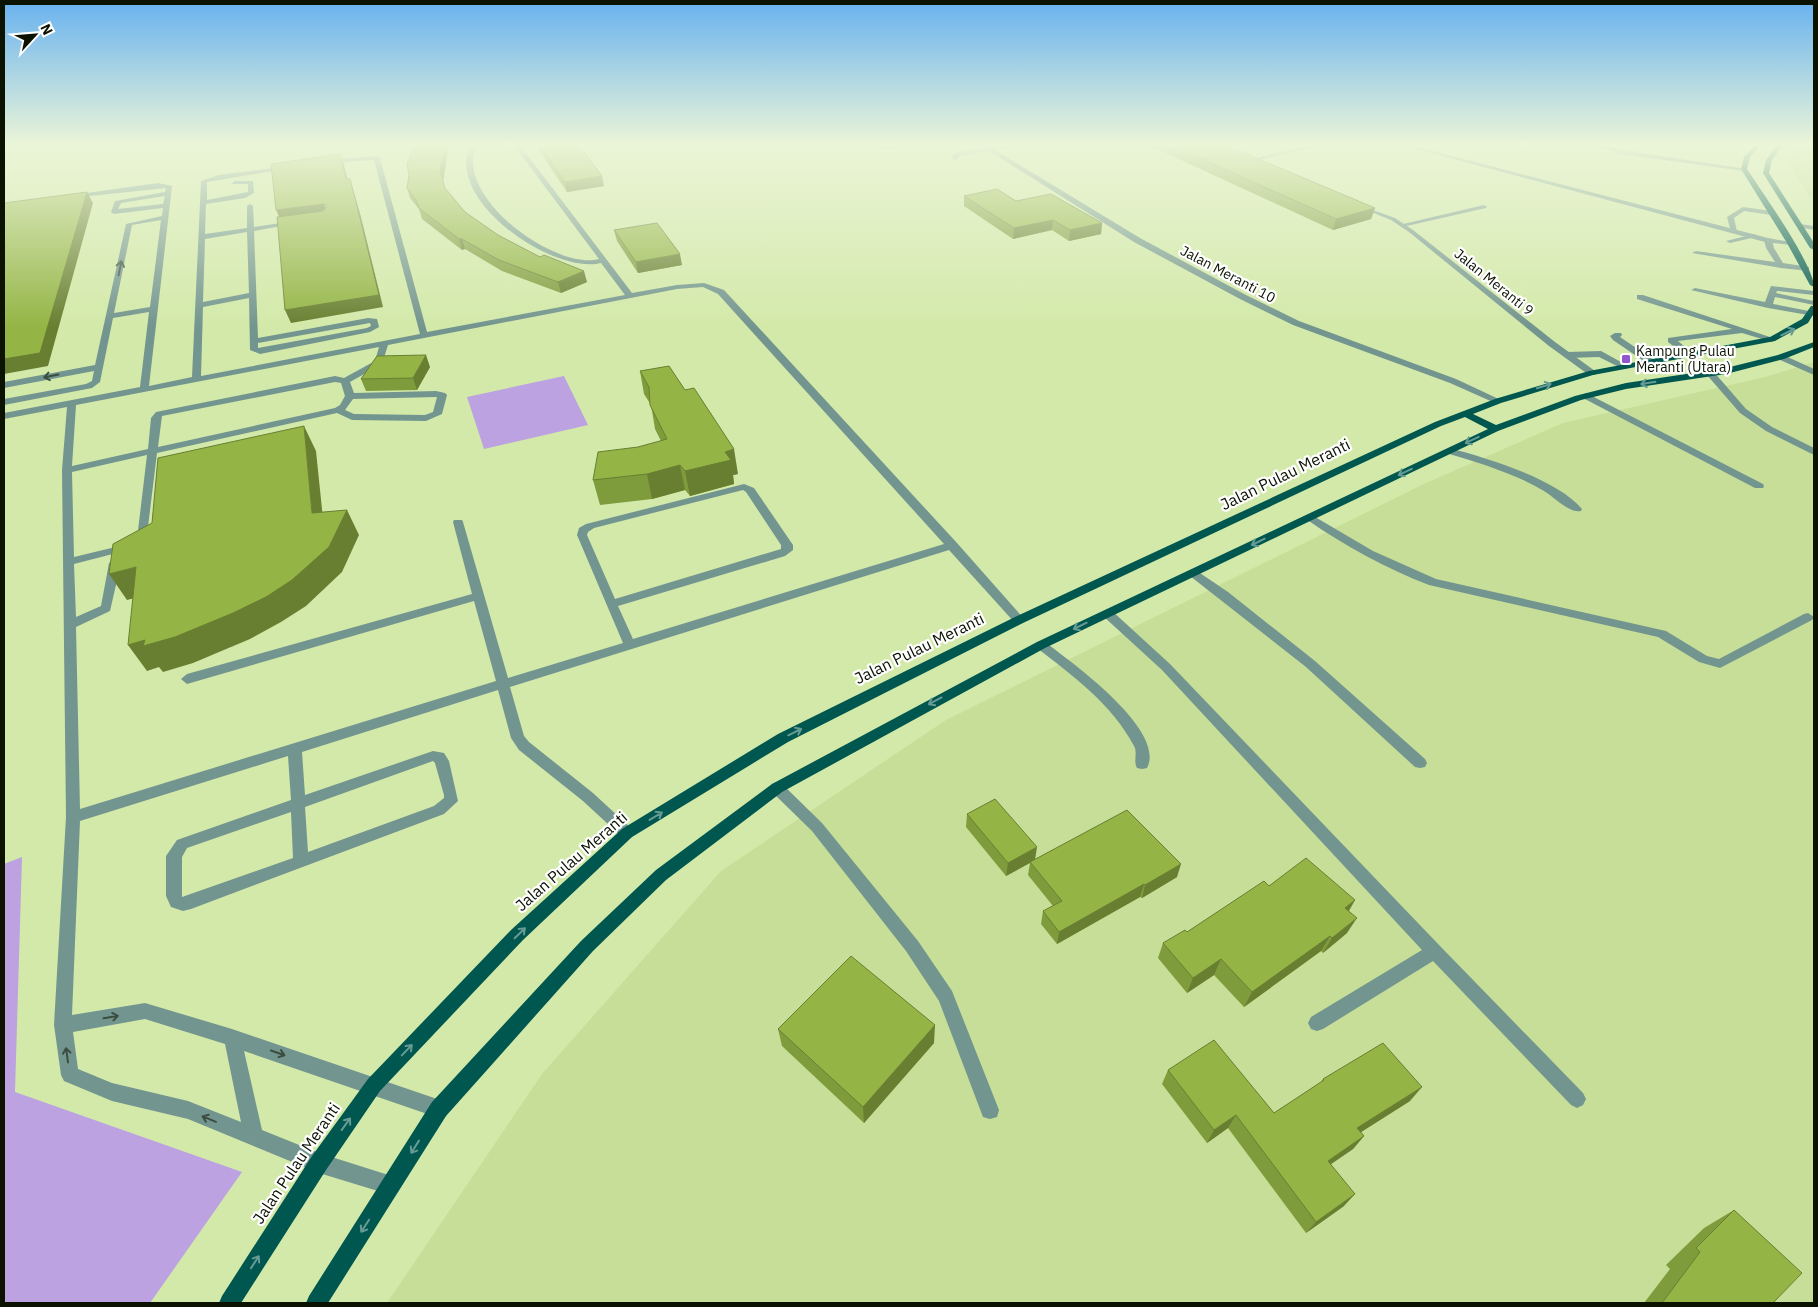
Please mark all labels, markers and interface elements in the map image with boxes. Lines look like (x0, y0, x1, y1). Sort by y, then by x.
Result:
north arrow (10, 10, 60, 60)
text: N (36, 21, 57, 38)
street label: Jalan Meranti 10 (1177, 241, 1279, 307)
street label: Jalan Meranti 9 (1451, 245, 1537, 319)
one-way arrow (116, 261, 126, 277)
one-way arrow (1780, 327, 1795, 336)
place label: Kampung Pulau Meranti (Utara) (1636, 342, 1735, 376)
marker: Kampung Pulau Meranti (Utara) (1620, 353, 1632, 365)
one-way arrow (44, 371, 60, 381)
one-way arrow (1640, 378, 1656, 388)
one-way arrow (1536, 381, 1552, 391)
street label: Jalan Pulau Meranti (1217, 434, 1353, 514)
one-way arrow (1465, 436, 1480, 445)
one-way arrow (1398, 468, 1413, 477)
one-way arrow (1251, 538, 1266, 547)
street label: Jalan Pulau Meranti (851, 608, 987, 688)
one-way arrow (1072, 622, 1087, 632)
one-way arrow (928, 696, 943, 706)
one-way arrow (787, 727, 802, 736)
street label: Jalan Pulau Meranti (511, 807, 631, 915)
one-way arrow (648, 810, 662, 820)
one-way arrow (513, 927, 525, 939)
one-way arrow (102, 1011, 118, 1021)
one-way arrow (401, 1044, 413, 1056)
one-way arrow (62, 1048, 72, 1064)
one-way arrow (270, 1049, 286, 1059)
street label: Jalan Pulau Meranti (248, 1099, 344, 1227)
one-way arrow (202, 1113, 217, 1123)
one-way arrow (341, 1117, 351, 1131)
one-way arrow (410, 1140, 420, 1154)
one-way arrow (360, 1219, 370, 1233)
one-way arrow (250, 1256, 260, 1270)

